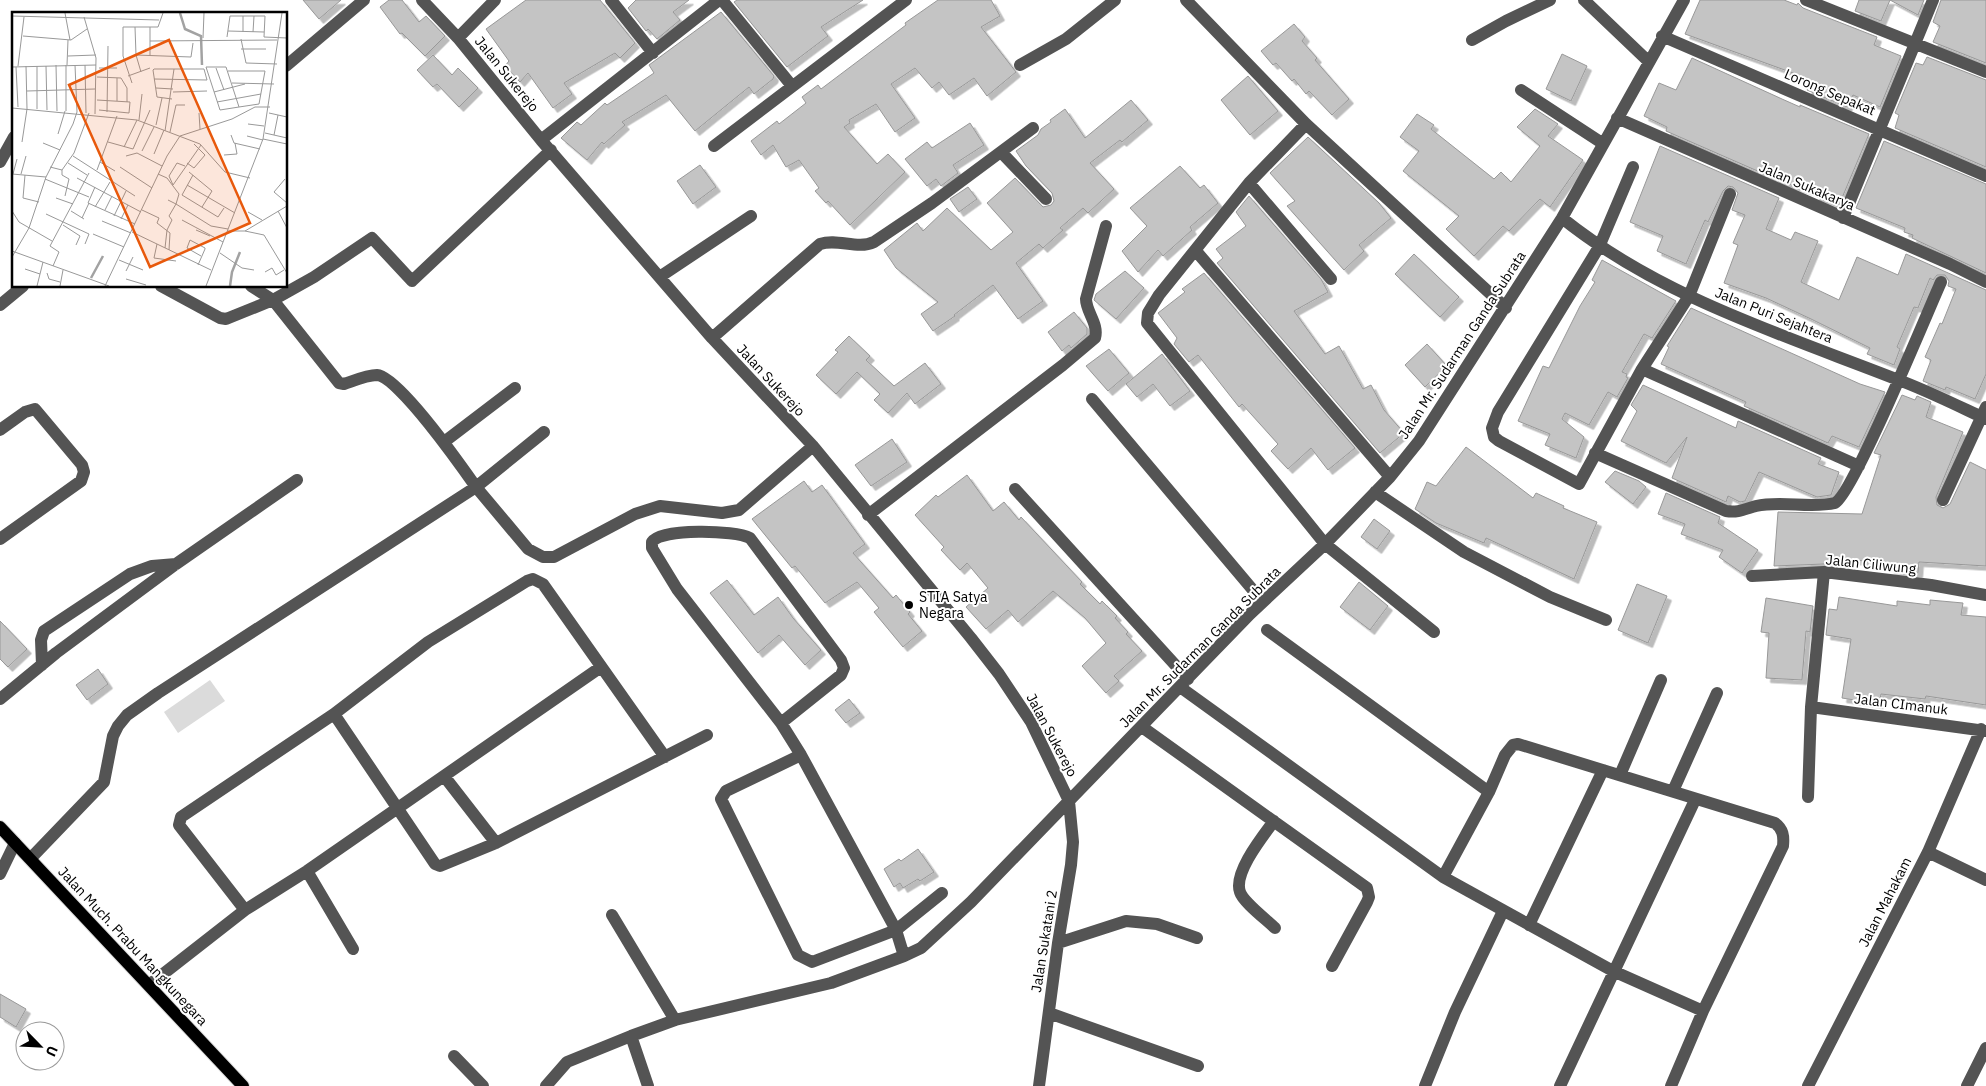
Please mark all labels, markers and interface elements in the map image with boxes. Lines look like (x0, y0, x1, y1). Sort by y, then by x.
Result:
inset map (12, 12, 288, 288)
street label: Jalan Sukerejo (471, 33, 543, 116)
street label: Lorong Sepakat (1782, 65, 1878, 119)
street label: Jalan Sukakarya (1756, 158, 1858, 214)
street label: Jalan Mr. Sudarman Ganda Subrata (1394, 247, 1530, 442)
street label: Jalan Puri Sejahtera (1712, 283, 1836, 347)
street label: Jalan Sukerejo (733, 340, 809, 420)
street label: Jalan Ciliwung (1825, 550, 1918, 578)
street label: Jalan Mr. Sudarman Ganda Subrata (1116, 562, 1285, 731)
place label: STIA Satya Negara (919, 588, 988, 622)
marker: STIA Satya Negara (903, 599, 915, 611)
street label: Jalan CImanuk (1853, 689, 1950, 719)
street label: Jalan Sukerejo (1022, 690, 1082, 780)
street label: Jalan Mahakam (1855, 854, 1915, 950)
street label: Jalan Much. Prabu Mangkunegara (54, 863, 212, 1030)
street label: Jalan Sukatani 2 (1027, 888, 1061, 994)
north arrow (15, 1021, 65, 1071)
text: U (42, 1043, 62, 1059)

